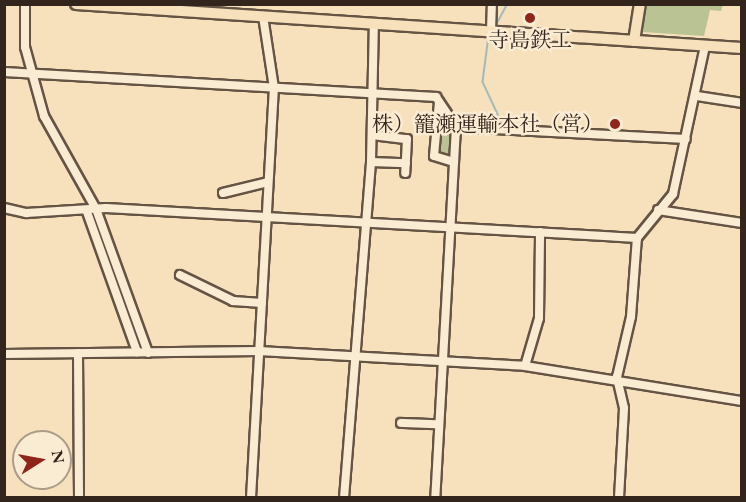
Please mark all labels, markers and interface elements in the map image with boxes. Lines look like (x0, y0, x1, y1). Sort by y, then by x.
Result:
marker: 寺島鉄工 (523, 11, 537, 25)
place label: 寺島鉄工 (488, 27, 572, 53)
place label: 株）籠瀬運輸本社（営） (372, 111, 603, 137)
marker: 株）籠瀬運輸本社（営） (608, 117, 622, 131)
north arrow (12, 430, 72, 490)
text: N (47, 448, 70, 465)

